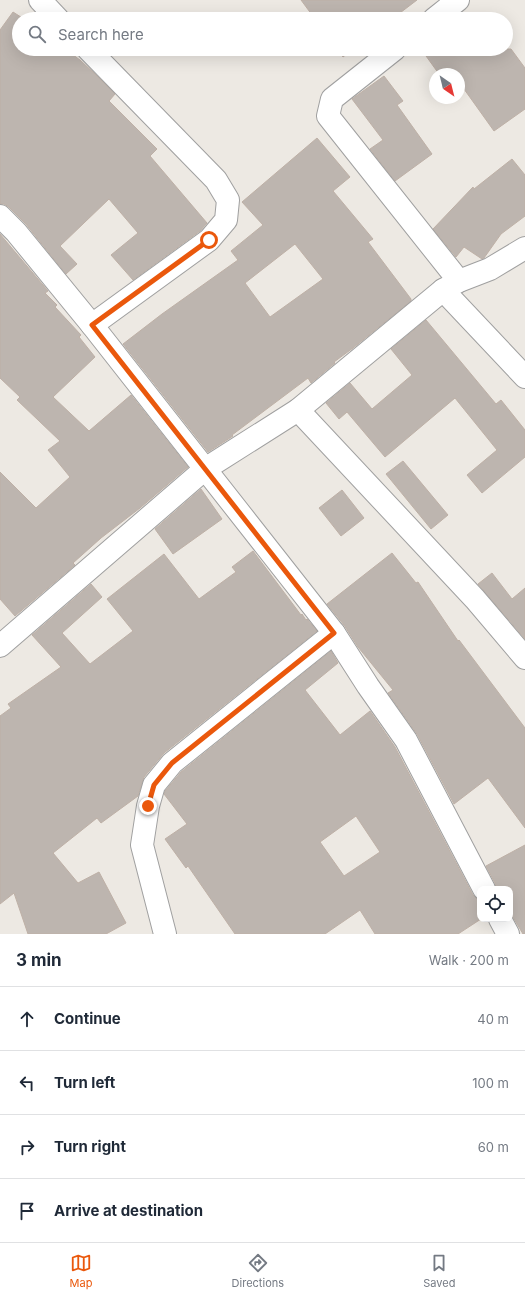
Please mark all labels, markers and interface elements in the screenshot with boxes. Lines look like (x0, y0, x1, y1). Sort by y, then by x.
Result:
search box (12, 12, 513, 56)
icon: search (26, 23, 48, 45)
text: Search here (58, 25, 144, 44)
north arrow (429, 68, 465, 104)
route start (200, 231, 218, 249)
route end (139, 797, 157, 815)
map controls (477, 886, 513, 922)
button: locate (477, 886, 513, 922)
text: 3 min (16, 950, 62, 970)
text: Walk · 200 m (429, 952, 509, 968)
icon: ahead (16, 1008, 38, 1030)
text: Continue (54, 1009, 121, 1028)
text: 40 m (477, 1011, 509, 1027)
icon: left (16, 1072, 38, 1094)
text: Turn left (54, 1073, 115, 1092)
text: 100 m (472, 1075, 509, 1091)
icon: right (16, 1136, 38, 1158)
text: Turn right (54, 1137, 126, 1156)
text: 60 m (478, 1139, 509, 1155)
icon: arrive (16, 1200, 38, 1222)
text: Arrive at destination (54, 1201, 203, 1220)
tab: Map (70, 1252, 92, 1290)
tab: Directions (232, 1252, 284, 1290)
tab: Saved (423, 1252, 455, 1290)

